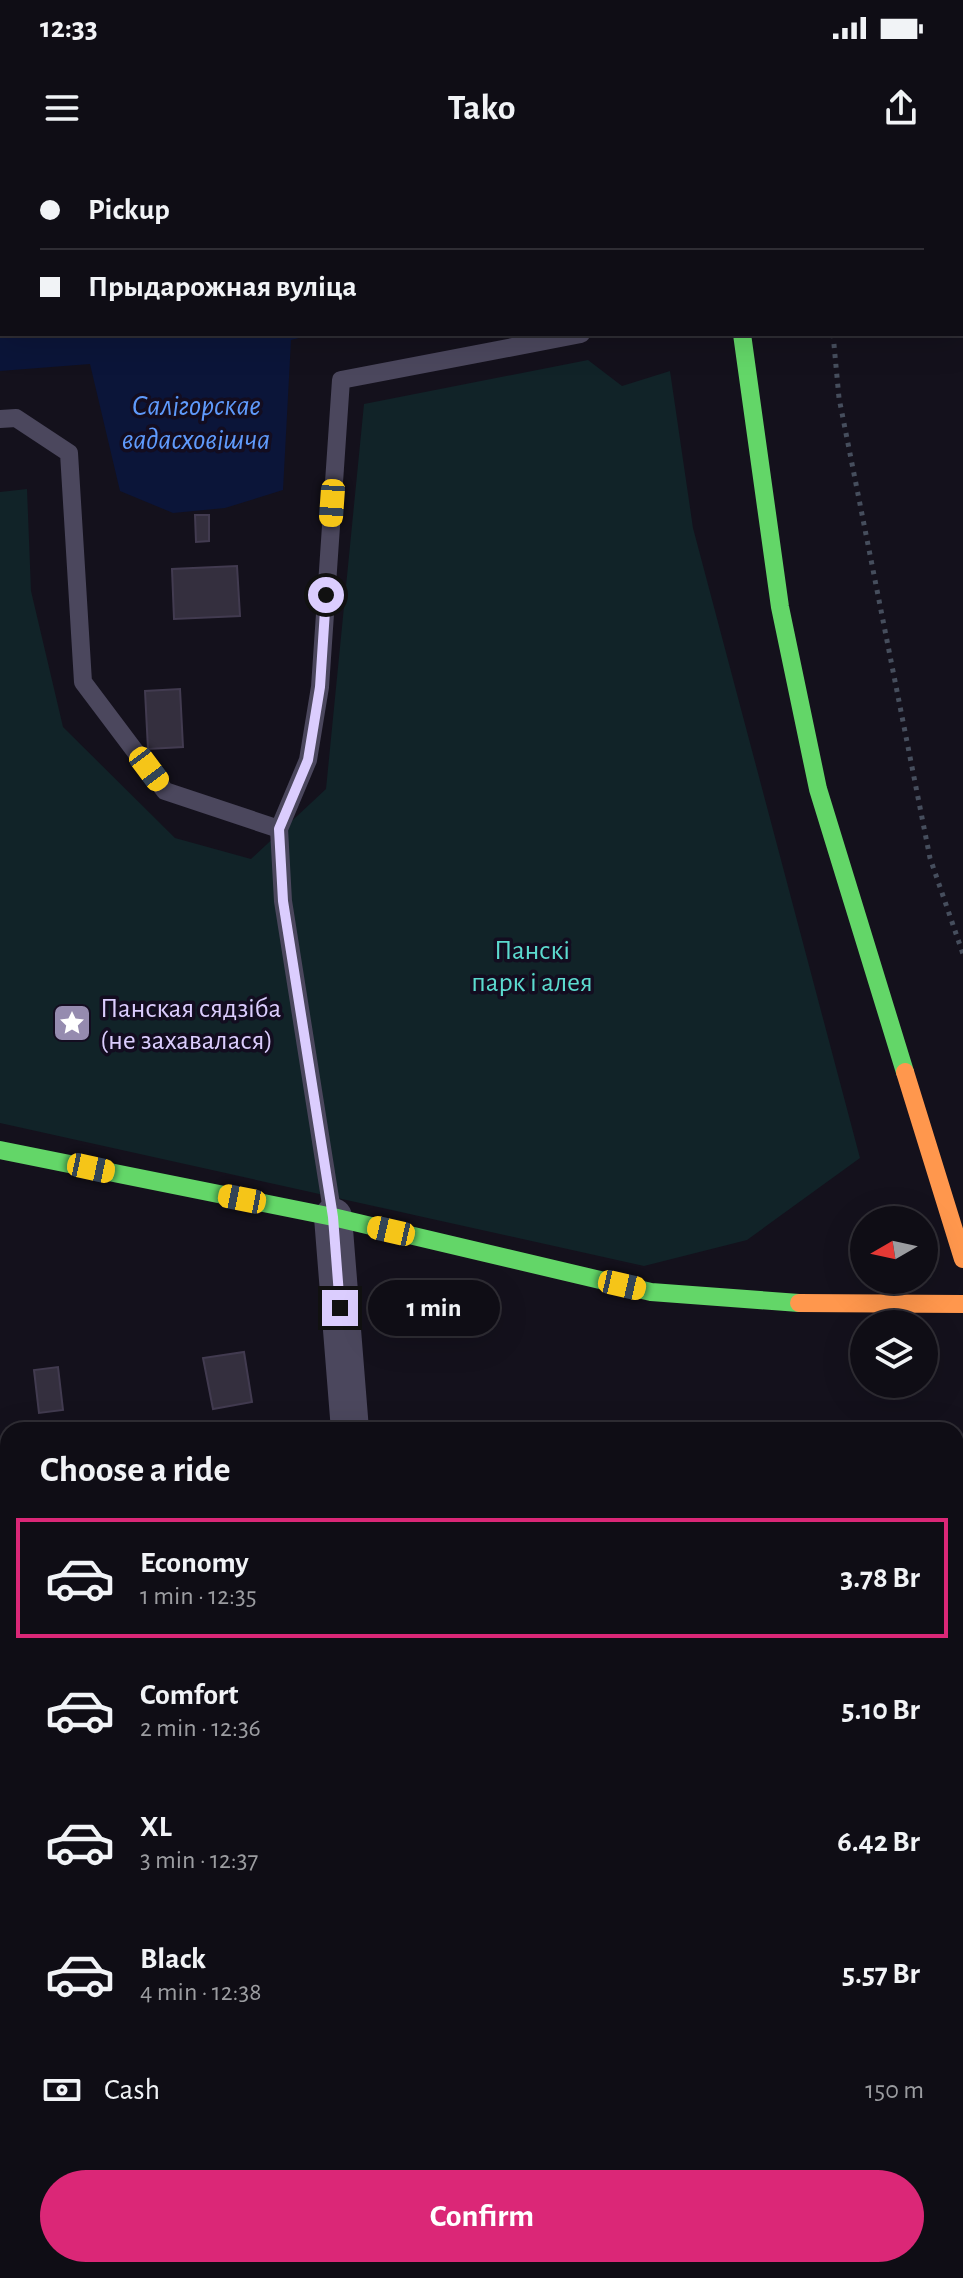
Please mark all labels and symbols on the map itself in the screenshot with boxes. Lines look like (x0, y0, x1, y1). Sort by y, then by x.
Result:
water label: Салігорскае вадасховішча (122, 391, 270, 455)
car (318, 478, 346, 528)
route start (308, 577, 344, 613)
car (125, 743, 173, 795)
park label: Панскі парк і алея (471, 937, 593, 997)
place label: Панская сядзіба (не захавалася) (100, 995, 281, 1055)
place icon: Панская сядзіба (не захавалася) (51, 1002, 93, 1044)
car (65, 1151, 117, 1185)
car (216, 1183, 268, 1215)
north arrow (850, 1206, 938, 1294)
car (365, 1214, 417, 1248)
car (596, 1268, 648, 1302)
callout: 1 min (368, 1280, 500, 1336)
route end (322, 1290, 358, 1326)

